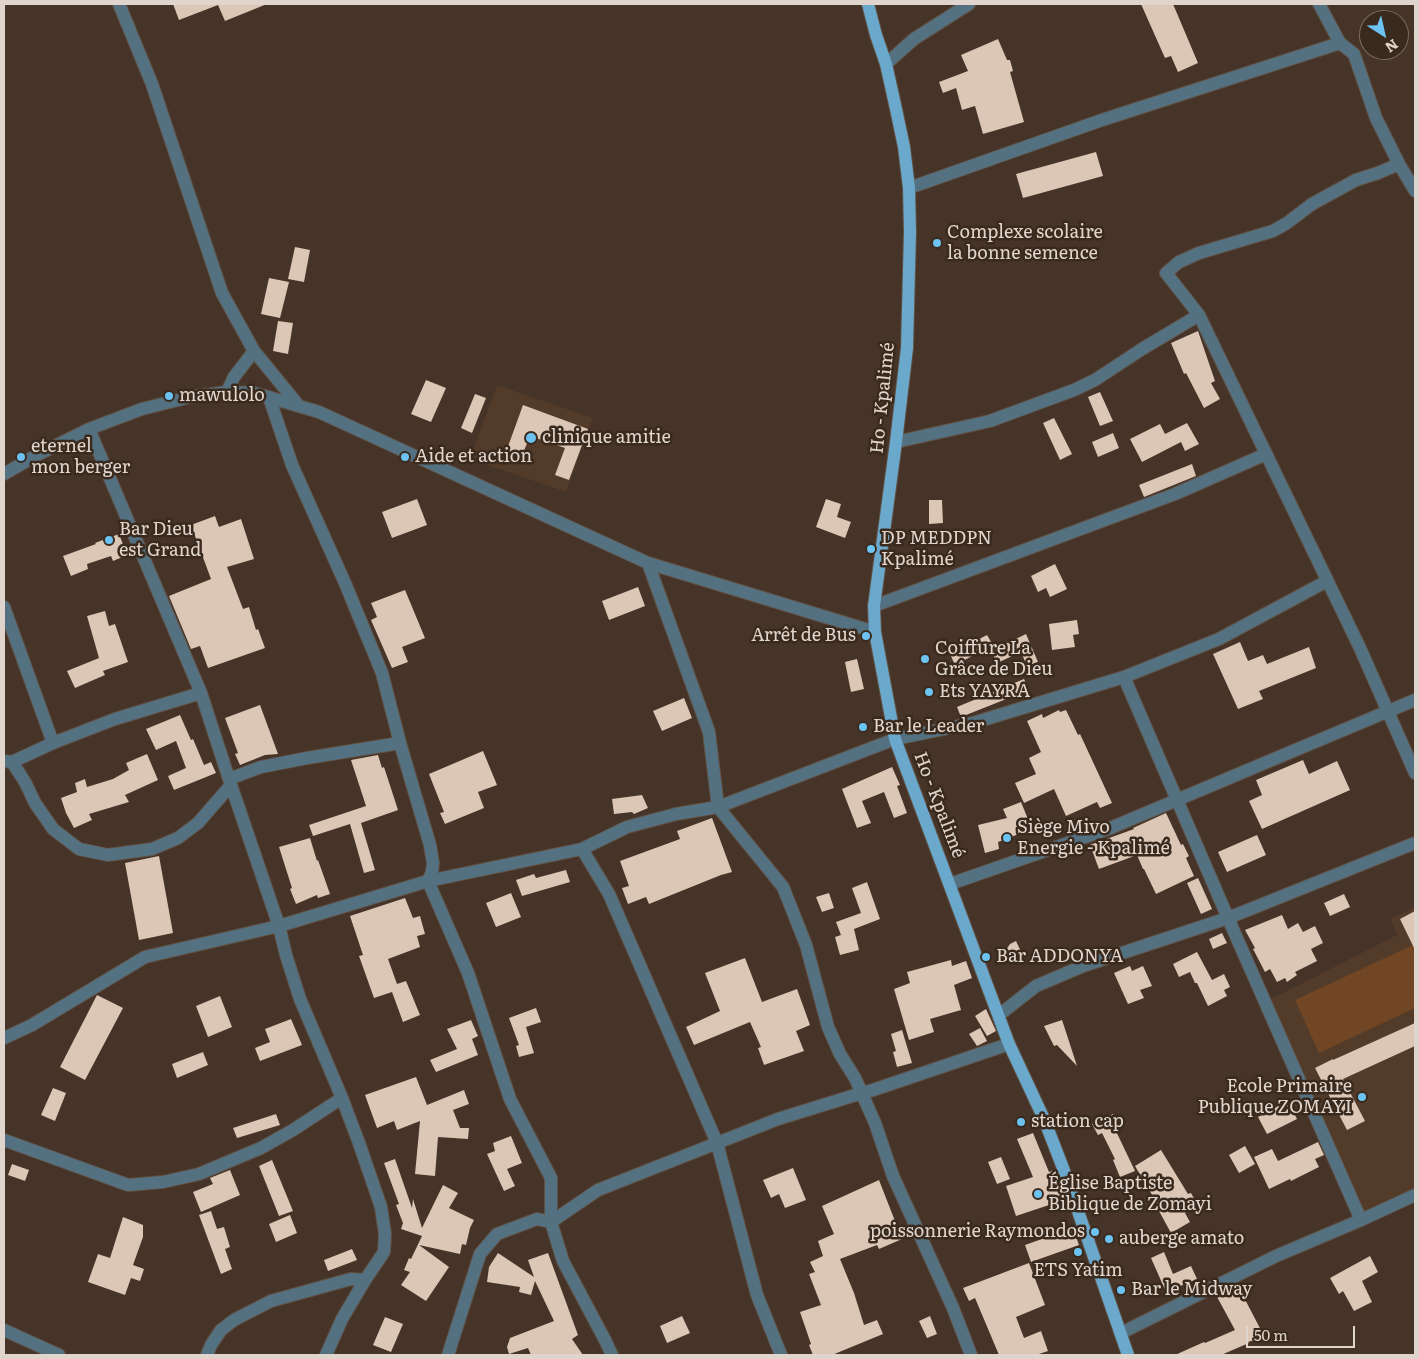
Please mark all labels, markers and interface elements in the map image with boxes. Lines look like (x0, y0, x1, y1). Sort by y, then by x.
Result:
north arrow (1359, 10, 1409, 60)
text: N (1381, 35, 1403, 58)
place label: Complexe scolaire la bonne semence (947, 222, 1103, 264)
marker: Complexe scolaire la bonne semence (931, 237, 943, 249)
street label: Ho - Kpalimé (866, 341, 900, 455)
place label: mawulolo (179, 385, 265, 407)
marker: mawulolo (163, 390, 175, 402)
place label: clinique amitie (542, 427, 671, 449)
marker: clinique amitie (524, 431, 538, 445)
place label: eternel mon berger (31, 436, 130, 478)
place label: Aide et action (415, 446, 532, 468)
marker: eternel mon berger (15, 451, 27, 463)
marker: Aide et action (399, 451, 411, 463)
place label: Bar Dieu est Grand (119, 519, 201, 562)
place label: DP MEDDPN Kpalimé (881, 528, 992, 570)
marker: Bar Dieu est Grand (103, 534, 115, 546)
marker: DP MEDDPN Kpalimé (865, 543, 877, 555)
place label: Arrêt de Bus (751, 625, 856, 647)
marker: Arrêt de Bus (860, 630, 872, 642)
place label: Coiffure La Grâce de Dieu (935, 638, 1053, 681)
marker: Coiffure La Grâce de Dieu (919, 653, 931, 665)
place label: Ets YAYRA (939, 681, 1030, 703)
marker: Ets YAYRA (923, 686, 935, 698)
place label: Bar le Leader (873, 716, 984, 738)
marker: Bar le Leader (857, 721, 869, 733)
street label: Ho - Kpalimé (909, 749, 969, 861)
place label: Siège Mivo Energie - Kpalimé (1017, 817, 1170, 860)
marker: Siège Mivo Energie - Kpalimé (1001, 832, 1013, 844)
place label: Bar ADDONYA (996, 946, 1123, 968)
marker: Bar ADDONYA (980, 951, 992, 963)
place label: Ecole Primaire Publique ZOMAYI (1198, 1076, 1352, 1118)
marker: Ecole Primaire Publique ZOMAYI (1356, 1091, 1368, 1103)
place label: station cap (1031, 1111, 1124, 1133)
marker: station cap (1015, 1116, 1027, 1128)
place label: Église Baptiste Biblique de Zomayi (1048, 1173, 1212, 1216)
marker: Église Baptiste Biblique de Zomayi (1032, 1188, 1044, 1200)
place label: poissonnerie Raymondos (870, 1221, 1085, 1243)
marker: poissonnerie Raymondos (1089, 1226, 1101, 1238)
place label: auberge amato (1119, 1228, 1244, 1250)
marker: auberge amato (1103, 1233, 1115, 1245)
marker: ETS Yatim (1072, 1246, 1084, 1258)
place label: ETS Yatim (1033, 1260, 1123, 1282)
place label: Bar le Midway (1131, 1279, 1252, 1301)
marker: Bar le Midway (1115, 1284, 1127, 1296)
scale bar (1249, 1316, 1358, 1348)
text: 50 m (1254, 1323, 1288, 1346)

